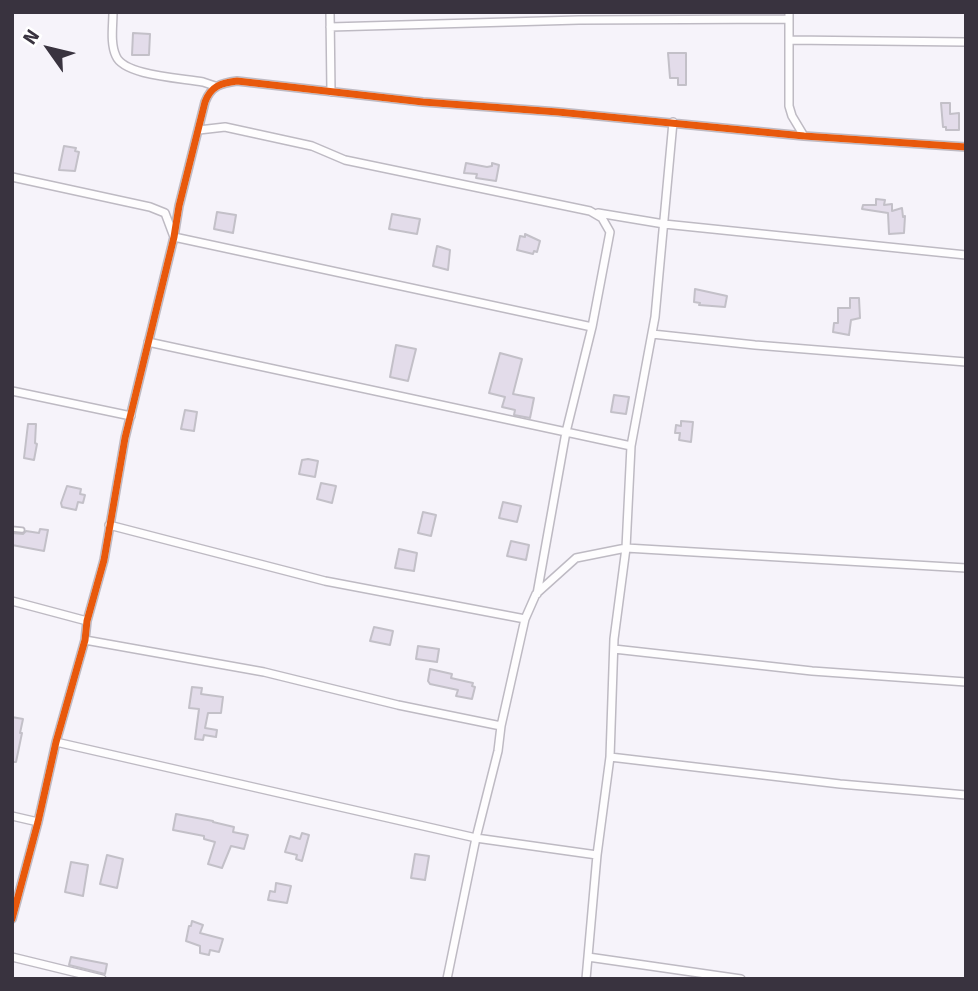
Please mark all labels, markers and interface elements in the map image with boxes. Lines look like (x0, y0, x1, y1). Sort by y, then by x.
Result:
north arrow (14, 14, 84, 84)
text: N (18, 25, 45, 49)

